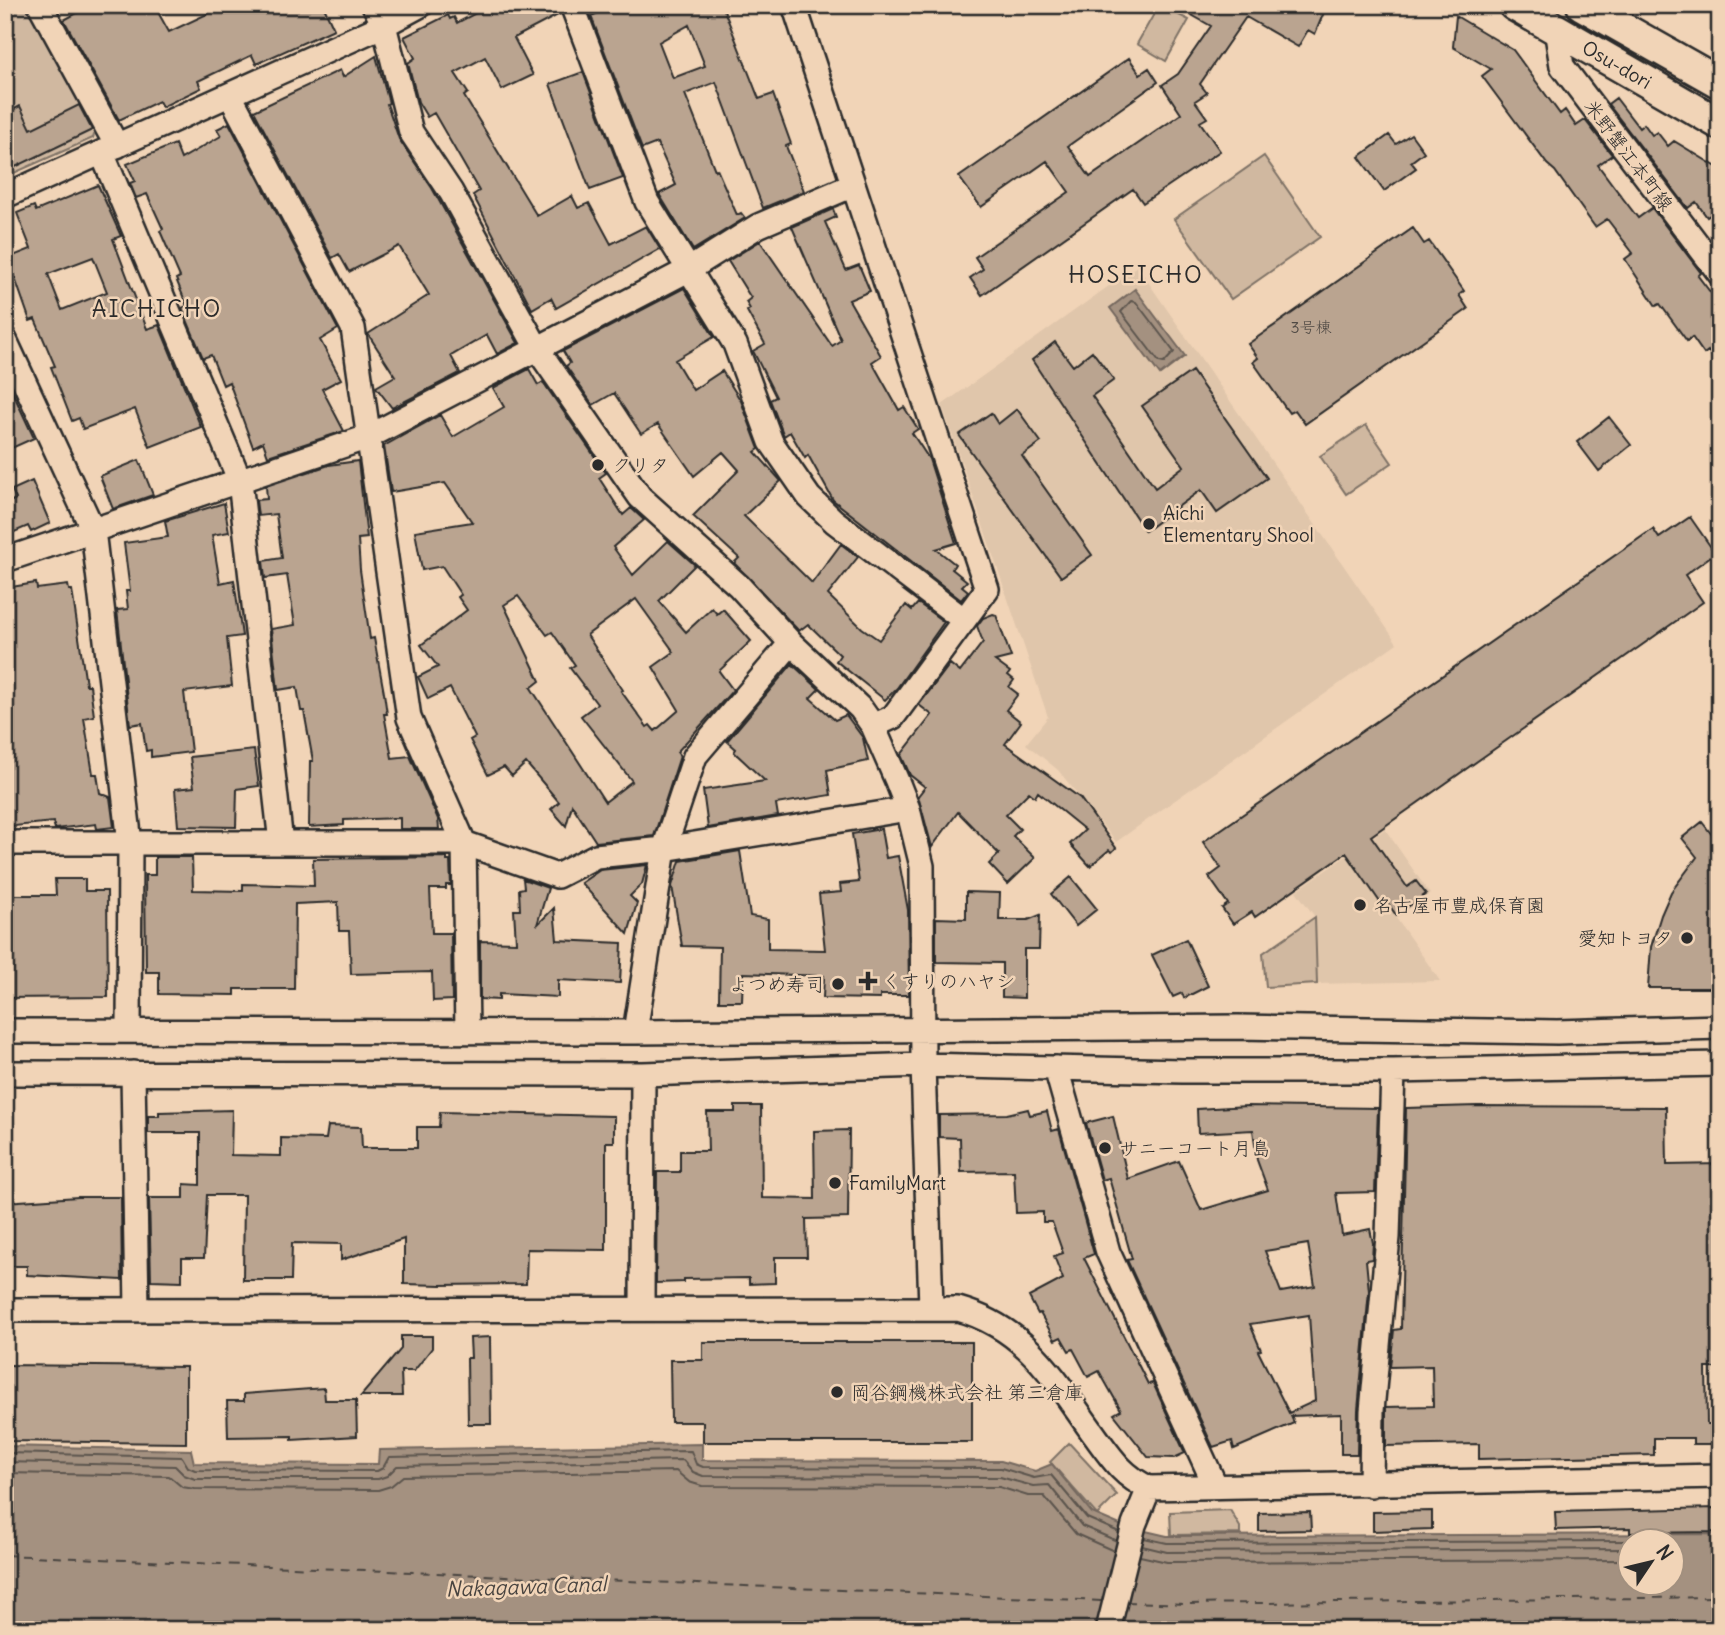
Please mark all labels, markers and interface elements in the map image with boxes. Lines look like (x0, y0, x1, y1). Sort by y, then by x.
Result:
street label: Osu-dori (1578, 35, 1656, 94)
street label: 米野蟹江本町線 (1579, 95, 1679, 215)
district label: HOSEICHO (1068, 260, 1204, 289)
district label: AICHICHO (92, 294, 222, 323)
house number: 3号棟 (1290, 317, 1332, 337)
place label: クリタ (612, 453, 669, 477)
marker: クリタ (590, 457, 606, 473)
place label: Aichi Elementary Shool (1163, 501, 1314, 547)
marker: Aichi Elementary Shool (1141, 516, 1157, 532)
place label: 名古屋市豊成保育園 (1374, 893, 1545, 917)
marker: 名古屋市豊成保育園 (1352, 897, 1368, 913)
place label: 愛知トヨタ (1578, 926, 1673, 950)
marker: 愛知トヨタ (1679, 930, 1695, 946)
place label: くすりのハヤシ (882, 969, 1015, 993)
place label: よつめ寿司 (729, 972, 824, 996)
marker: くすりのハヤシ (860, 973, 876, 989)
marker: よつめ寿司 (830, 976, 846, 992)
place label: サニーコート月島 (1119, 1136, 1271, 1160)
marker: サニーコート月島 (1097, 1140, 1113, 1156)
place label: FamilyMart (849, 1171, 946, 1195)
marker: FamilyMart (827, 1175, 843, 1191)
place label: 岡谷鋼機株式会社 第三倉庫 (851, 1380, 1084, 1404)
marker: 岡谷鋼機株式会社 第三倉庫 (829, 1384, 845, 1400)
north arrow (1616, 1526, 1686, 1596)
text: N (1651, 1540, 1679, 1565)
water label: Nakagawa Canal (445, 1570, 610, 1603)

